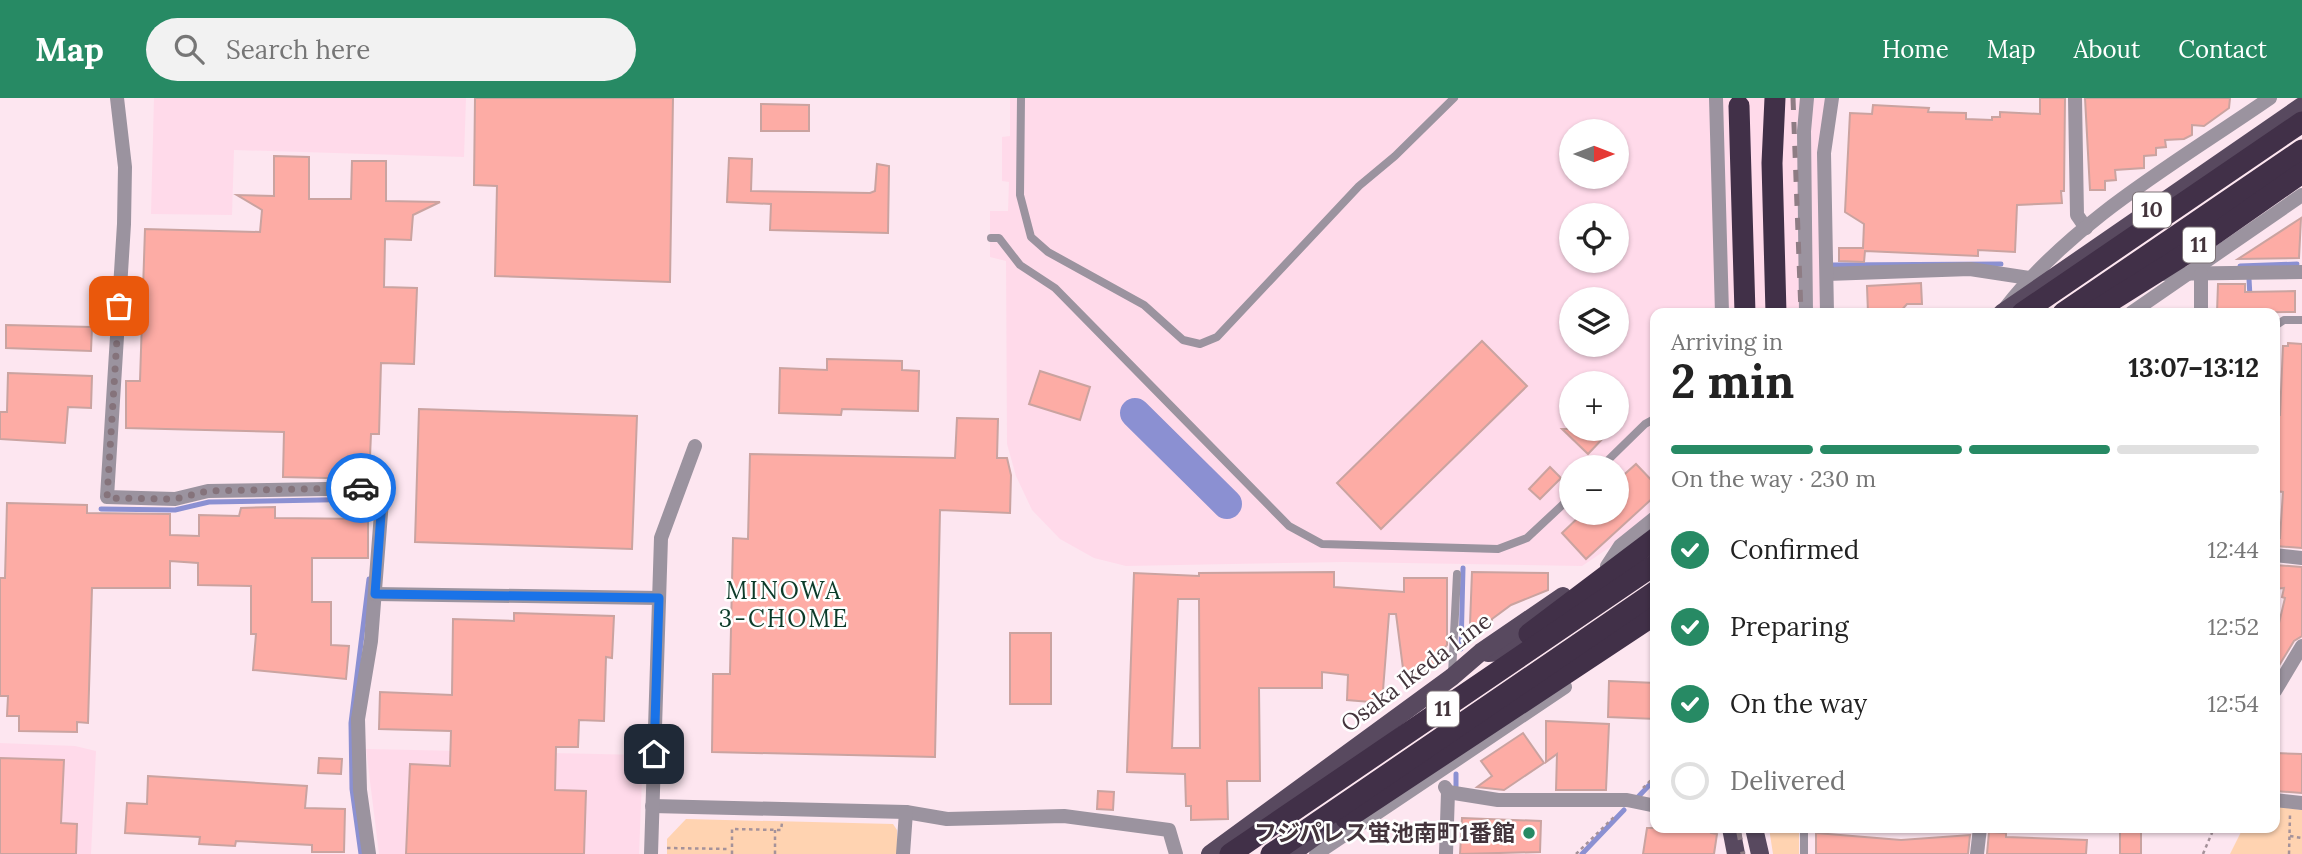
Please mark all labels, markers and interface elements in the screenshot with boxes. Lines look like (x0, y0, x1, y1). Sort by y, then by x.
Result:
search box (146, 18, 636, 81)
text: Map (35, 28, 104, 70)
icon: search (170, 30, 208, 68)
text: Search here (226, 33, 370, 66)
text: Home (1882, 34, 1949, 65)
text: Map (1987, 34, 2036, 65)
text: About (2074, 34, 2140, 65)
text: Contact (2178, 34, 2267, 65)
north arrow (1559, 119, 1629, 189)
map controls (1559, 119, 1629, 525)
road number: 10 (2133, 192, 2171, 228)
button: locate (1559, 203, 1629, 273)
road number: 11 (2183, 228, 2215, 262)
pin (89, 276, 149, 336)
icon: bag (100, 287, 138, 325)
button: layers (1559, 287, 1629, 357)
text: Arriving in (1671, 327, 1783, 356)
text: 13:07–13:12 (2129, 351, 2259, 384)
text: 2 min (1671, 352, 1794, 411)
button: + (1559, 371, 1629, 441)
courier (326, 453, 396, 523)
button: − (1559, 455, 1629, 525)
text: On the way · 230 m (1671, 464, 1876, 493)
icon: car (342, 469, 380, 507)
icon: check (1671, 531, 1709, 569)
text: Confirmed (1730, 533, 1859, 566)
text: 12:44 (2208, 535, 2259, 564)
district label: MINOWA 3-CHOME (719, 575, 849, 634)
street label: Osaka Ikeda Line (1335, 606, 1497, 738)
icon: check (1671, 608, 1709, 646)
text: Preparing (1730, 610, 1849, 643)
text: 12:52 (2208, 612, 2259, 641)
icon: check (1671, 685, 1709, 723)
text: On the way (1730, 687, 1867, 720)
text: 12:54 (2208, 689, 2259, 718)
road number: 11 (1427, 692, 1459, 726)
pin (624, 724, 684, 784)
icon: home (635, 735, 673, 773)
text: Delivered (1730, 764, 1846, 797)
place label: フジパレス蛍池南町1番館 (1254, 818, 1515, 847)
marker: フジパレス蛍池南町1番館 (1521, 825, 1537, 841)

